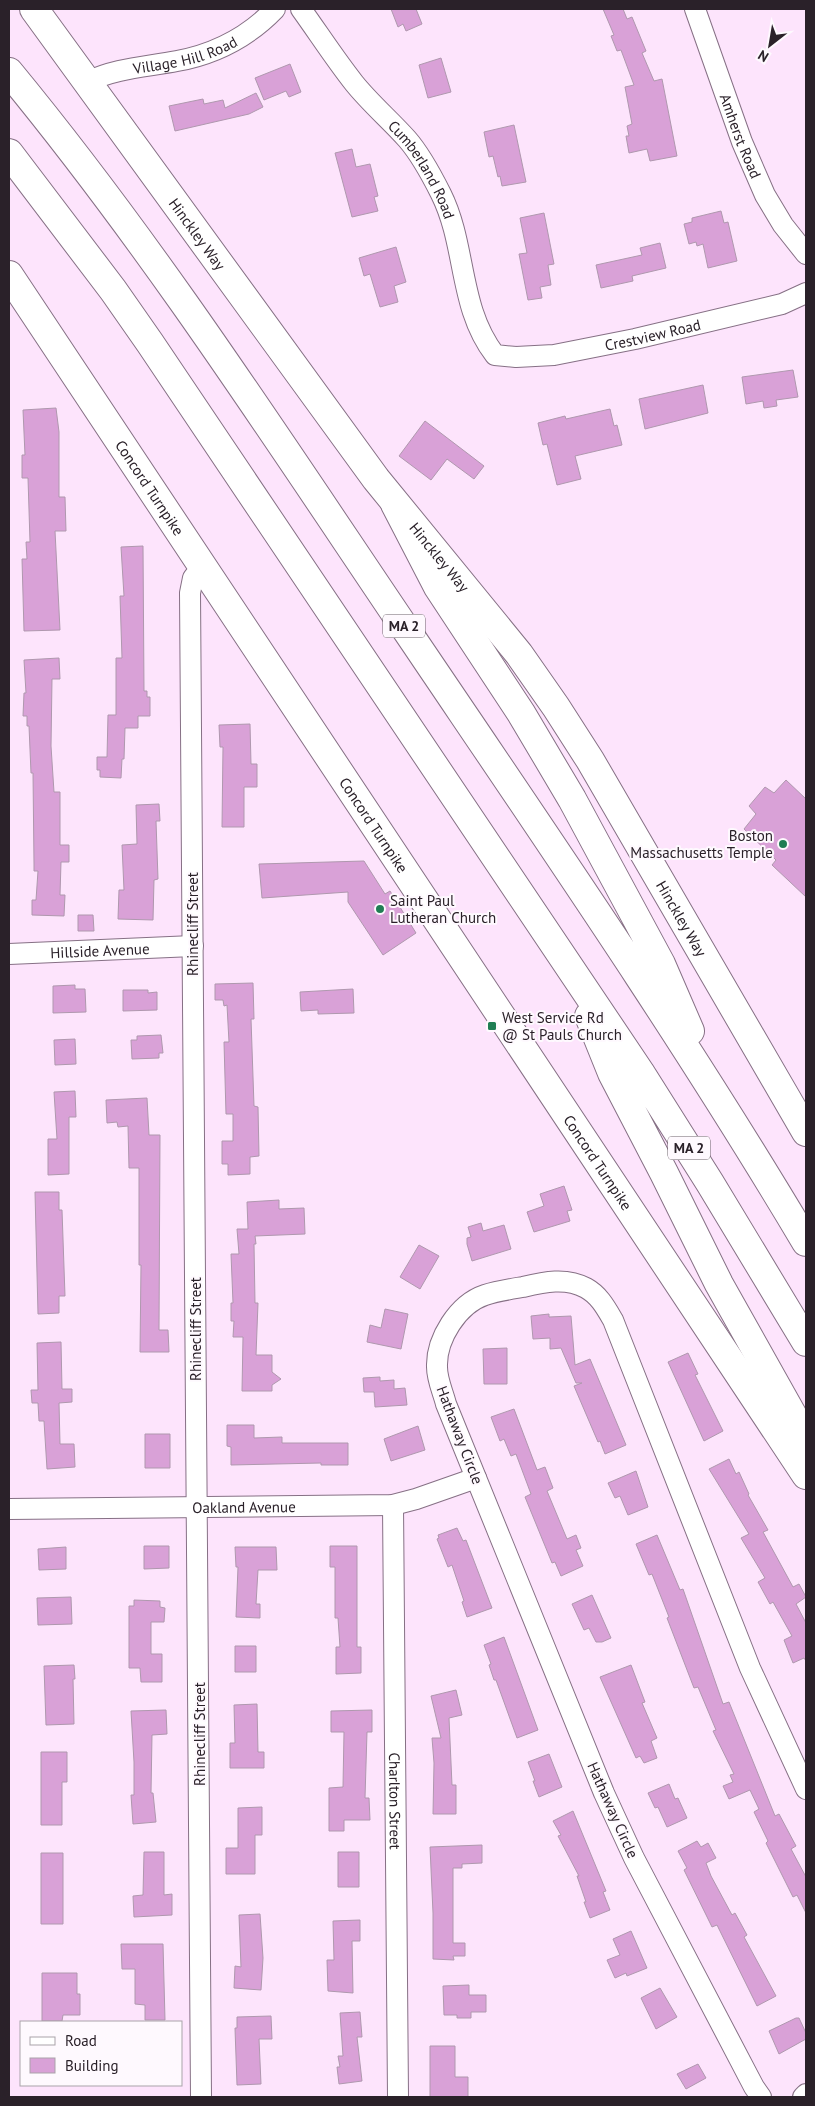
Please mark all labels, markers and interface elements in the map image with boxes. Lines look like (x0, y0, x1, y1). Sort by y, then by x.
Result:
north arrow (745, 20, 795, 70)
street label: Village Hill Road (131, 31, 240, 78)
text: N (755, 46, 772, 66)
street label: Amherst Road (716, 91, 766, 181)
street label: Cumberland Road (385, 116, 460, 221)
street label: Hinckley Way (165, 194, 230, 274)
street label: Crestview Road (603, 314, 702, 354)
street label: Concord Turnpike (112, 436, 189, 539)
street label: Hinckley Way (406, 518, 474, 596)
road number: MA 2 (383, 614, 425, 638)
street label: Concord Turnpike (336, 774, 413, 876)
place label: Boston Massachusetts Temple (630, 826, 773, 862)
marker: Boston Massachusetts Temple (777, 838, 789, 850)
street label: Rhinecliff Street (183, 872, 202, 976)
street label: Hinckley Way (653, 877, 711, 960)
place label: Saint Paul Lutheran Church (390, 891, 496, 927)
marker: Saint Paul Lutheran Church (374, 903, 386, 915)
street label: Hillside Avenue (50, 938, 150, 962)
place label: West Service Rd @ St Pauls Church (502, 1008, 622, 1044)
marker: West Service Rd @ St Pauls Church (486, 1020, 498, 1032)
street label: Concord Turnpike (560, 1111, 637, 1213)
road number: MA 2 (668, 1136, 710, 1160)
street label: Rhinecliff Street (186, 1277, 205, 1381)
street label: Hathaway Circle (433, 1383, 487, 1487)
street label: Oakland Avenue (192, 1497, 296, 1517)
street label: Rhinecliff Street (190, 1682, 209, 1786)
street label: Charlton Street (386, 1752, 405, 1850)
street label: Hathaway Circle (583, 1759, 643, 1861)
legend (20, 2021, 182, 2086)
text: Road (65, 2031, 97, 2050)
text: Building (65, 2056, 119, 2075)

